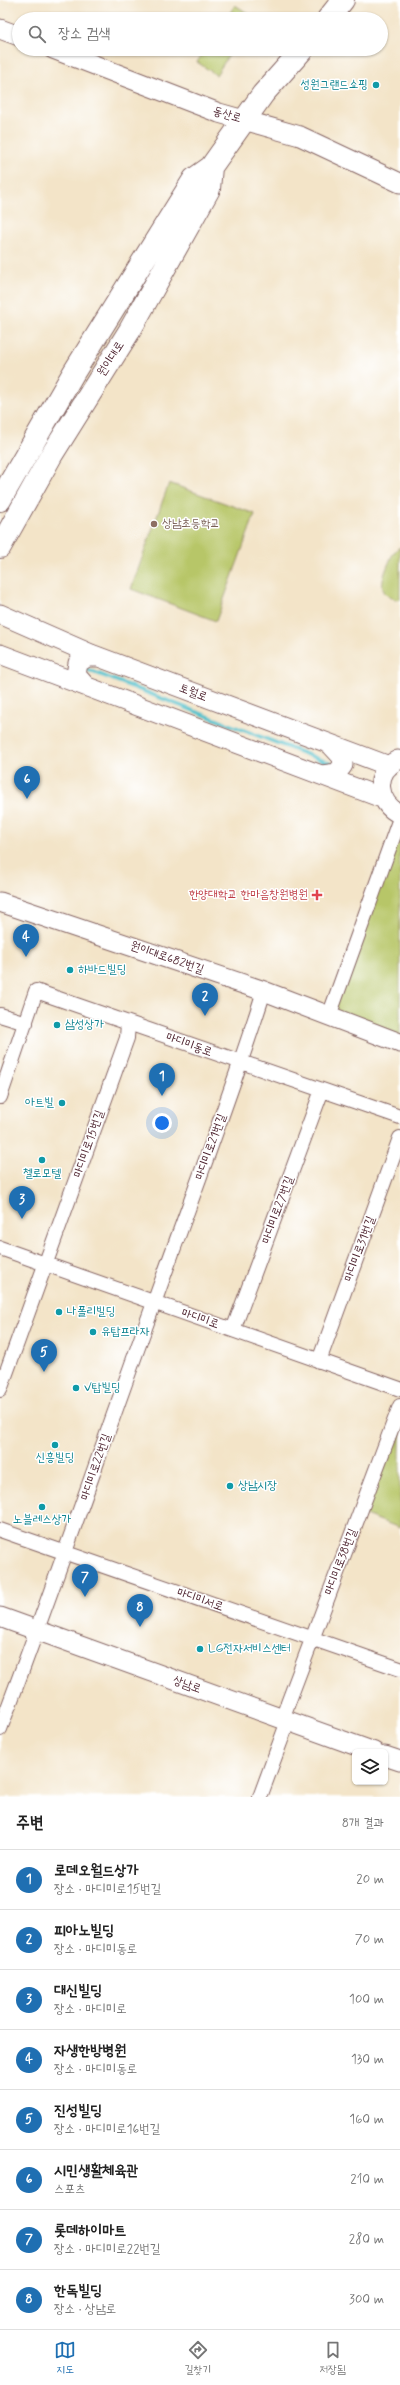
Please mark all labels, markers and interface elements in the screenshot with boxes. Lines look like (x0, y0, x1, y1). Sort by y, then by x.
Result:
search box (12, 12, 388, 56)
icon: search (26, 23, 48, 45)
text: 장소 검색 (58, 24, 110, 44)
place label: 성원그랜드쇼핑 (300, 77, 368, 93)
marker: 성원그랜드쇼핑 (371, 80, 381, 90)
street label: 동산로 (211, 103, 243, 127)
street label: 원이대로 (94, 338, 128, 380)
place label: 상남초등학교 (162, 516, 220, 532)
marker: 상남초등학교 (149, 519, 159, 529)
street label: 토월로 (177, 680, 209, 706)
pin: 6 (14, 766, 40, 799)
place label: 한양대학교 한마음창원병원 (189, 887, 308, 903)
marker: 한양대학교 한마음창원병원 (311, 889, 323, 901)
pin: 4 (13, 924, 39, 957)
street label: 원이대로682번길 (128, 938, 206, 978)
place label: 하바드빌딩 (78, 962, 126, 978)
marker: 하바드빌딩 (65, 965, 75, 975)
pin: 2 (192, 983, 218, 1016)
place label: 삼성상가 (65, 1017, 104, 1033)
marker: 삼성상가 (52, 1020, 62, 1030)
street label: 마디미동로 (164, 1029, 214, 1061)
pin: 1 (149, 1063, 175, 1096)
place label: 아트빌 (25, 1095, 54, 1111)
marker: 아트빌 (57, 1098, 67, 1108)
street label: 마디미로15번길 (70, 1108, 108, 1180)
street label: 마디미로21번길 (192, 1111, 230, 1182)
your location (152, 1113, 172, 1133)
marker: 첼로모텔 (37, 1155, 47, 1165)
place label: 첼로모텔 (23, 1166, 62, 1182)
street label: 마디미로27번길 (258, 1174, 298, 1246)
pin: 3 (9, 1186, 35, 1219)
street label: 마디미로31번길 (341, 1214, 379, 1284)
place label: 나폴리빌딩 (67, 1304, 115, 1320)
street label: 마디미로 (179, 1305, 221, 1333)
marker: 나폴리빌딩 (54, 1307, 64, 1317)
place label: 유탑프라자 (101, 1324, 150, 1340)
marker: 유탑프라자 (88, 1327, 98, 1337)
pin: 5 (31, 1339, 57, 1372)
place label: V탑빌딩 (84, 1380, 121, 1396)
marker: V탑빌딩 (71, 1383, 81, 1393)
street label: 마디미로22번길 (77, 1431, 115, 1503)
marker: 신흥빌딩 (50, 1440, 60, 1450)
place label: 신흥빌딩 (36, 1450, 74, 1466)
place label: 상남시장 (238, 1478, 277, 1494)
marker: 상남시장 (225, 1481, 235, 1491)
marker: 노블레스상가 (37, 1502, 47, 1512)
place label: 노블레스상가 (13, 1512, 71, 1528)
street label: 마디미로38번길 (321, 1526, 361, 1598)
pin: 7 (72, 1564, 98, 1597)
street label: 마디미서로 (175, 1585, 225, 1615)
pin: 8 (127, 1594, 153, 1627)
place label: LG전자서비스센터 (208, 1641, 291, 1657)
marker: LG전자서비스센터 (195, 1644, 205, 1654)
street label: 상남로 (171, 1673, 203, 1697)
map controls (352, 1749, 388, 1785)
button: layers (352, 1749, 388, 1785)
text: 주변 (16, 1812, 43, 1834)
text: 8개 결과 (342, 1815, 384, 1832)
text: 로데오월드상가 (54, 1861, 139, 1881)
text: 1 (26, 1871, 32, 1888)
text: 20 m (356, 1871, 384, 1888)
text: 장소 · 마디미로15번길 (54, 1881, 161, 1898)
text: 피아노빌딩 (54, 1921, 114, 1941)
text: 2 (26, 1931, 32, 1948)
text: 70 m (355, 1931, 384, 1948)
text: 장소 · 마디미동로 (54, 1941, 137, 1958)
text: 대신빌딩 (54, 1981, 102, 2001)
text: 3 (26, 1991, 32, 2008)
text: 100 m (349, 1991, 384, 2008)
text: 장소 · 마디미로 (54, 2001, 127, 2018)
text: 자생한방병원 (54, 2041, 126, 2061)
text: 4 (25, 2051, 33, 2068)
text: 130 m (351, 2051, 384, 2068)
text: 장소 · 마디미동로 (54, 2061, 137, 2078)
text: 진성빌딩 (54, 2101, 102, 2121)
text: 5 (25, 2111, 33, 2128)
text: 160 m (349, 2111, 384, 2128)
text: 장소 · 마디미로16번길 (54, 2121, 160, 2138)
text: 시민생활체육관 (54, 2161, 139, 2181)
text: 6 (26, 2171, 32, 2188)
text: 210 m (350, 2171, 384, 2188)
text: 스포츠 (54, 2181, 85, 2198)
text: 롯데하이마트 (54, 2221, 126, 2241)
text: 7 (25, 2231, 33, 2248)
text: 280 m (349, 2231, 384, 2248)
text: 장소 · 마디미로22번길 (54, 2241, 160, 2258)
text: 한독빌딩 (54, 2281, 102, 2301)
text: 8 (25, 2291, 33, 2308)
text: 300 m (349, 2291, 384, 2308)
text: 장소 · 상남로 (54, 2301, 116, 2318)
tab: 지도 (54, 2339, 76, 2377)
tab: 길찾기 (184, 2339, 211, 2377)
tab: 저장됨 (319, 2339, 346, 2377)

